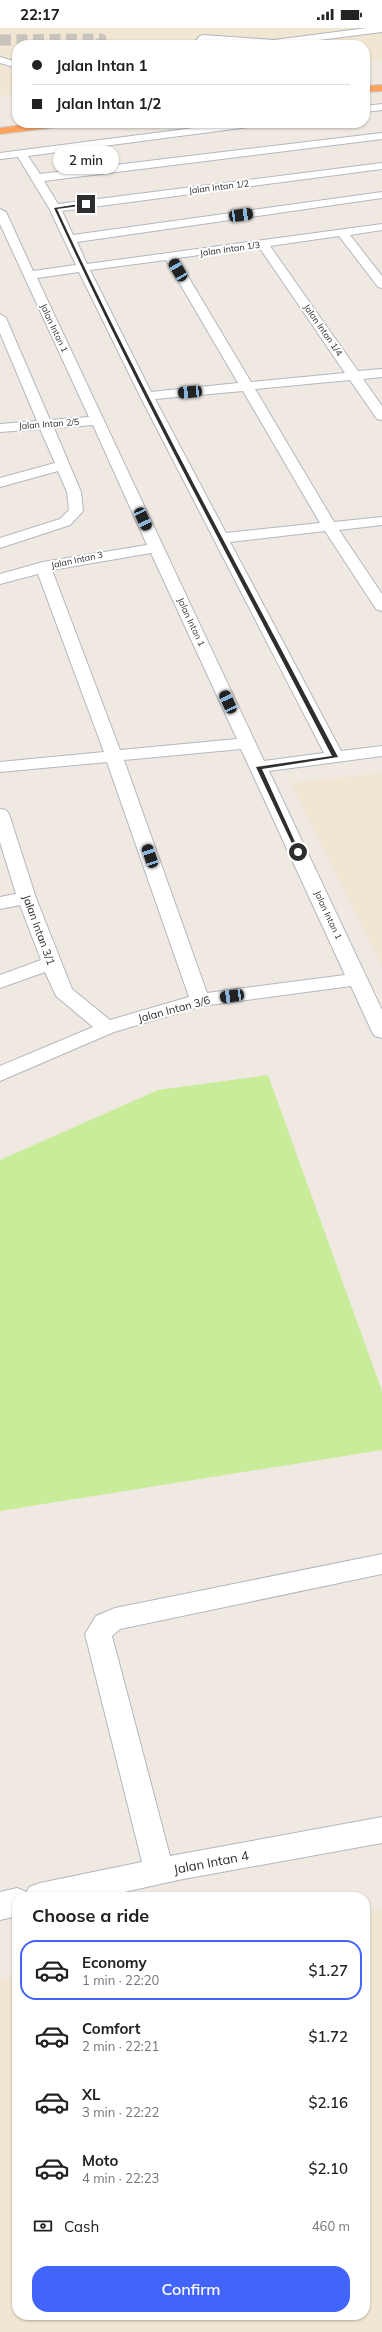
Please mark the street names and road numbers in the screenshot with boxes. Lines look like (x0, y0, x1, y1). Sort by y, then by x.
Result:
street label: Jalan Intan 1/2 (188, 177, 250, 196)
street label: Jalan Intan 1/3 (199, 239, 261, 258)
street label: Jalan Intan 1 (38, 302, 71, 354)
street label: Jalan Intan 1/4 (301, 302, 346, 358)
street label: Jalan Intan 2/5 (18, 416, 80, 431)
street label: Jalan Intan 3 (50, 549, 104, 570)
street label: Jalan Intan 1 (175, 596, 208, 648)
street label: Jalan Intan 1 (312, 889, 345, 941)
street label: Jalan Intan 3/1 (20, 893, 58, 967)
street label: Jalan Intan 3/6 (136, 993, 212, 1025)
street label: Jalan Intan 4 (172, 1847, 250, 1877)

